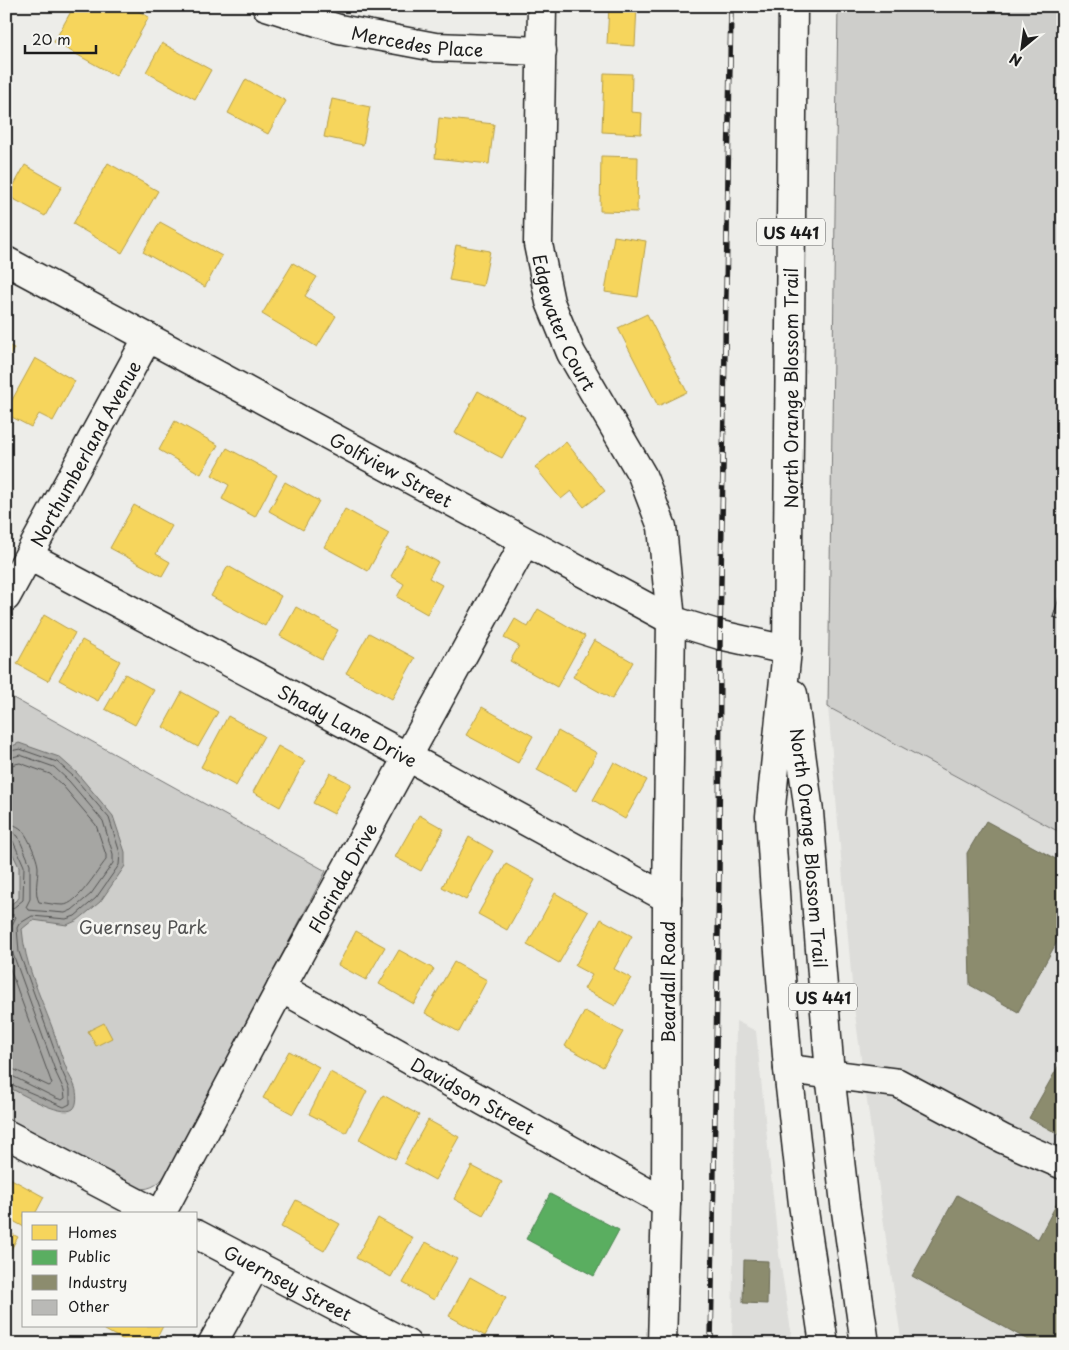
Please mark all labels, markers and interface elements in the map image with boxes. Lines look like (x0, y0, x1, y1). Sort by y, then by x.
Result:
street label: Mercedes Place (349, 18, 484, 62)
scale bar (25, 22, 96, 54)
north arrow (996, 22, 1046, 72)
text: 20 m (32, 27, 71, 50)
text: N (1006, 48, 1025, 72)
road number: US 441 (757, 218, 825, 246)
street label: Edgewater Court (527, 252, 603, 395)
street label: North Orange Blossom Trail (777, 268, 804, 508)
street label: Northumberland Avenue (23, 355, 147, 551)
street label: Golfview Street (325, 425, 458, 513)
street label: Shady Lane Drive (273, 677, 423, 773)
street label: North Orange Blossom Trail (784, 726, 835, 969)
street label: Florinda Drive (300, 817, 383, 937)
park label: Guernsey Park (79, 913, 207, 940)
street label: Beardall Road (654, 921, 681, 1043)
road number: US 441 (789, 984, 857, 1010)
street label: Davidson Street (406, 1050, 540, 1141)
legend (22, 1212, 198, 1328)
text: Homes (68, 1220, 117, 1243)
street label: Guernsey Street (220, 1238, 357, 1327)
text: Public (68, 1244, 111, 1267)
text: Industry (68, 1270, 127, 1293)
text: Other (68, 1294, 109, 1317)

